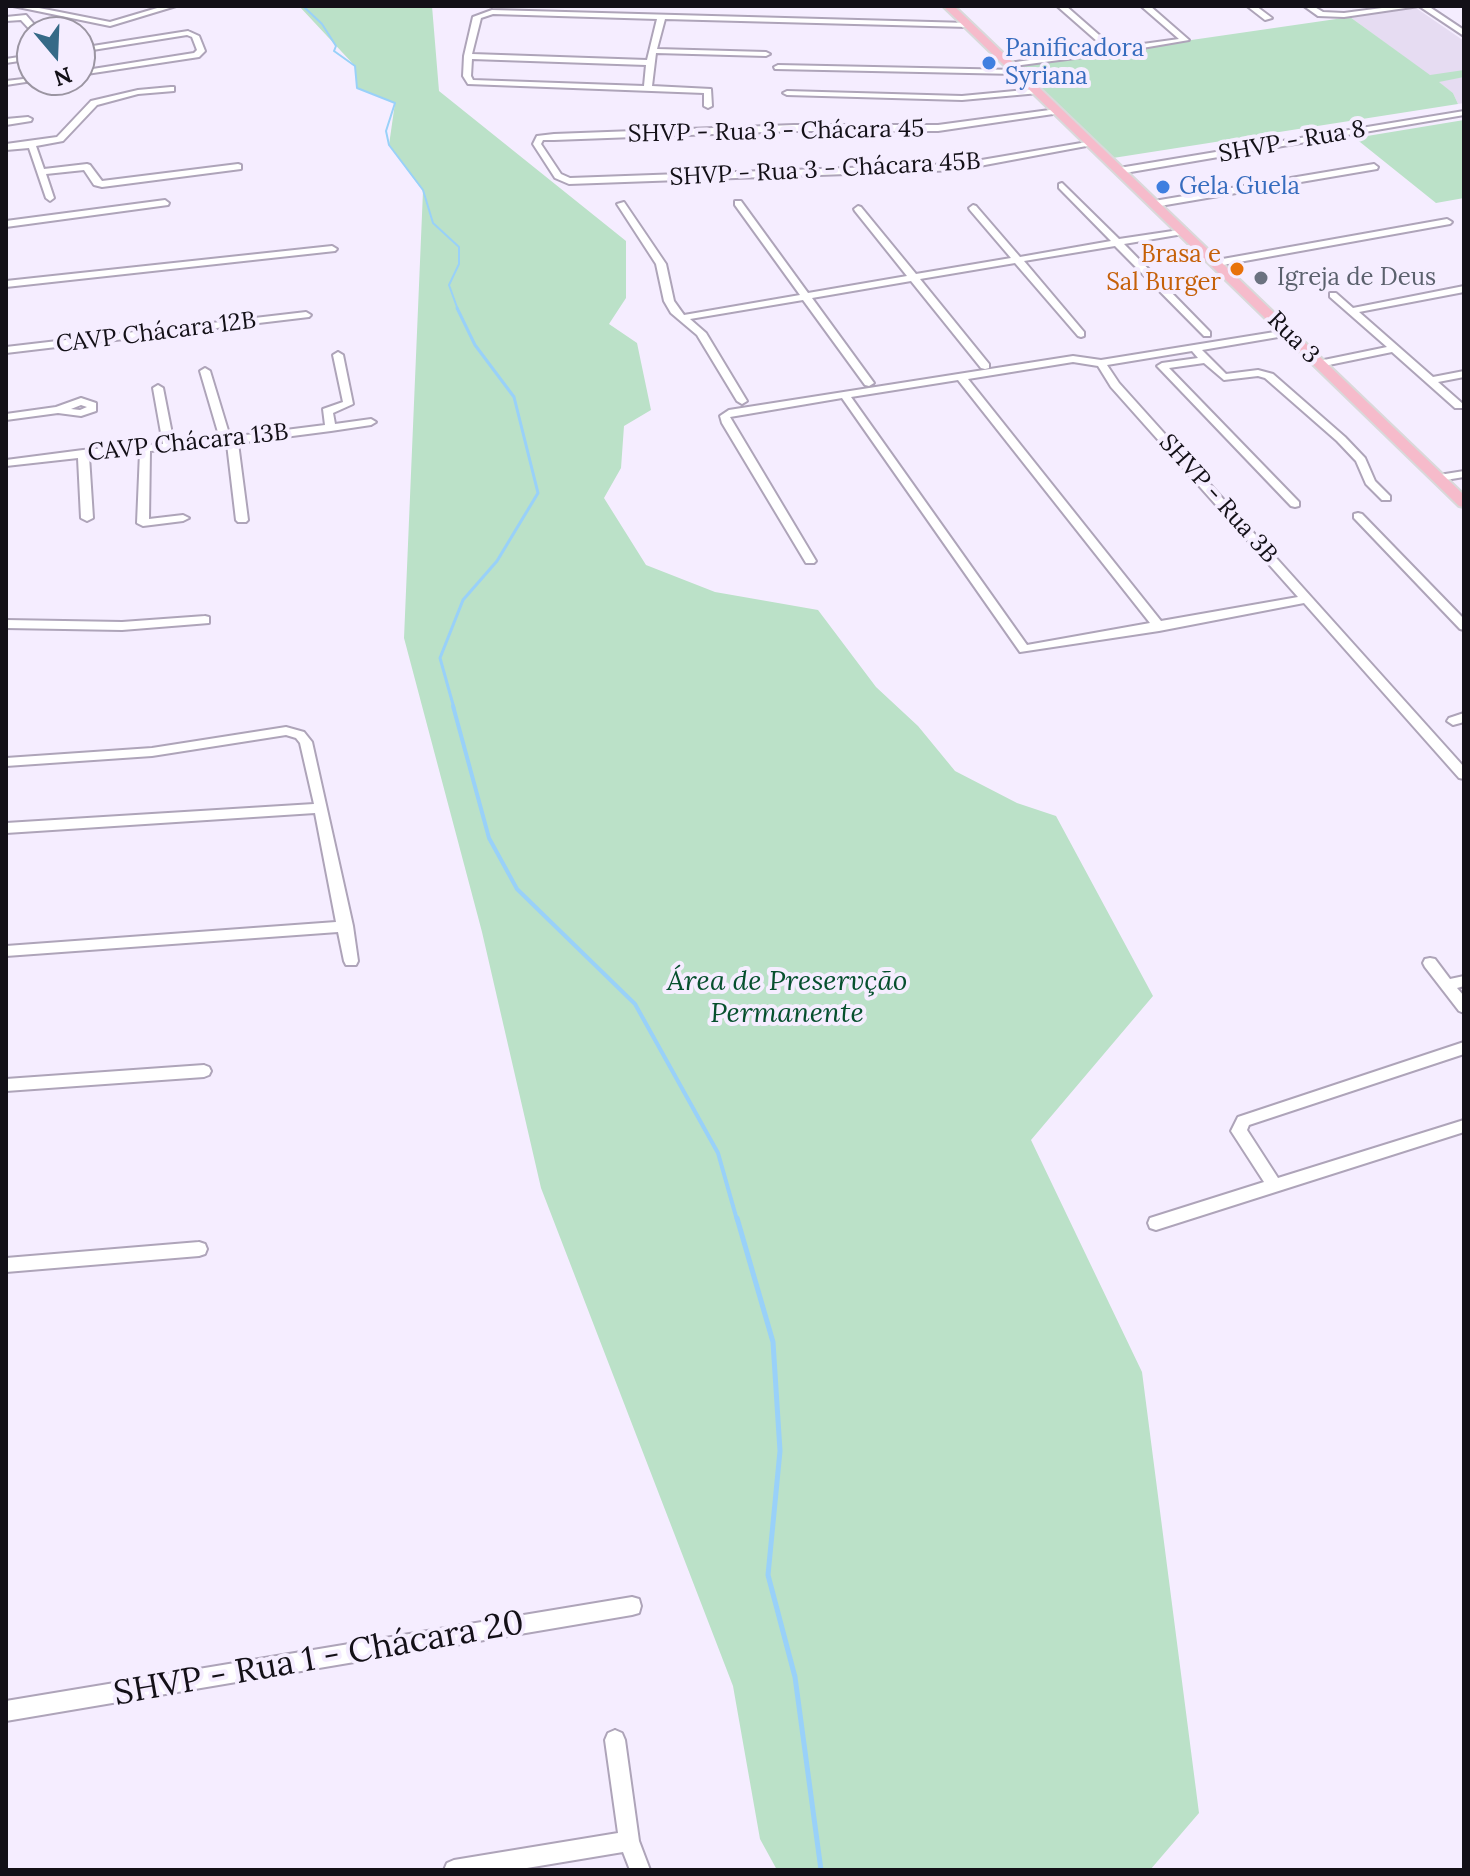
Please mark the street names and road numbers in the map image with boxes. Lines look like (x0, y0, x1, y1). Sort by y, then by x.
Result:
street label: SHVP - Rua 3 - Chácara 45 (628, 115, 924, 149)
street label: SHVP - Rua 8 (1216, 115, 1368, 169)
street label: SHVP - Rua 3 - Chácara 45B (669, 147, 981, 193)
street label: CAVP Chácara 12B (54, 306, 258, 360)
street label: Rua 3 (1261, 306, 1325, 370)
street label: CAVP Chácara 13B (86, 418, 290, 468)
street label: SHVP - Rua 3B (1153, 429, 1283, 569)
street label: SHVP - Rua 1 - Chácara 20 (111, 1603, 527, 1715)

